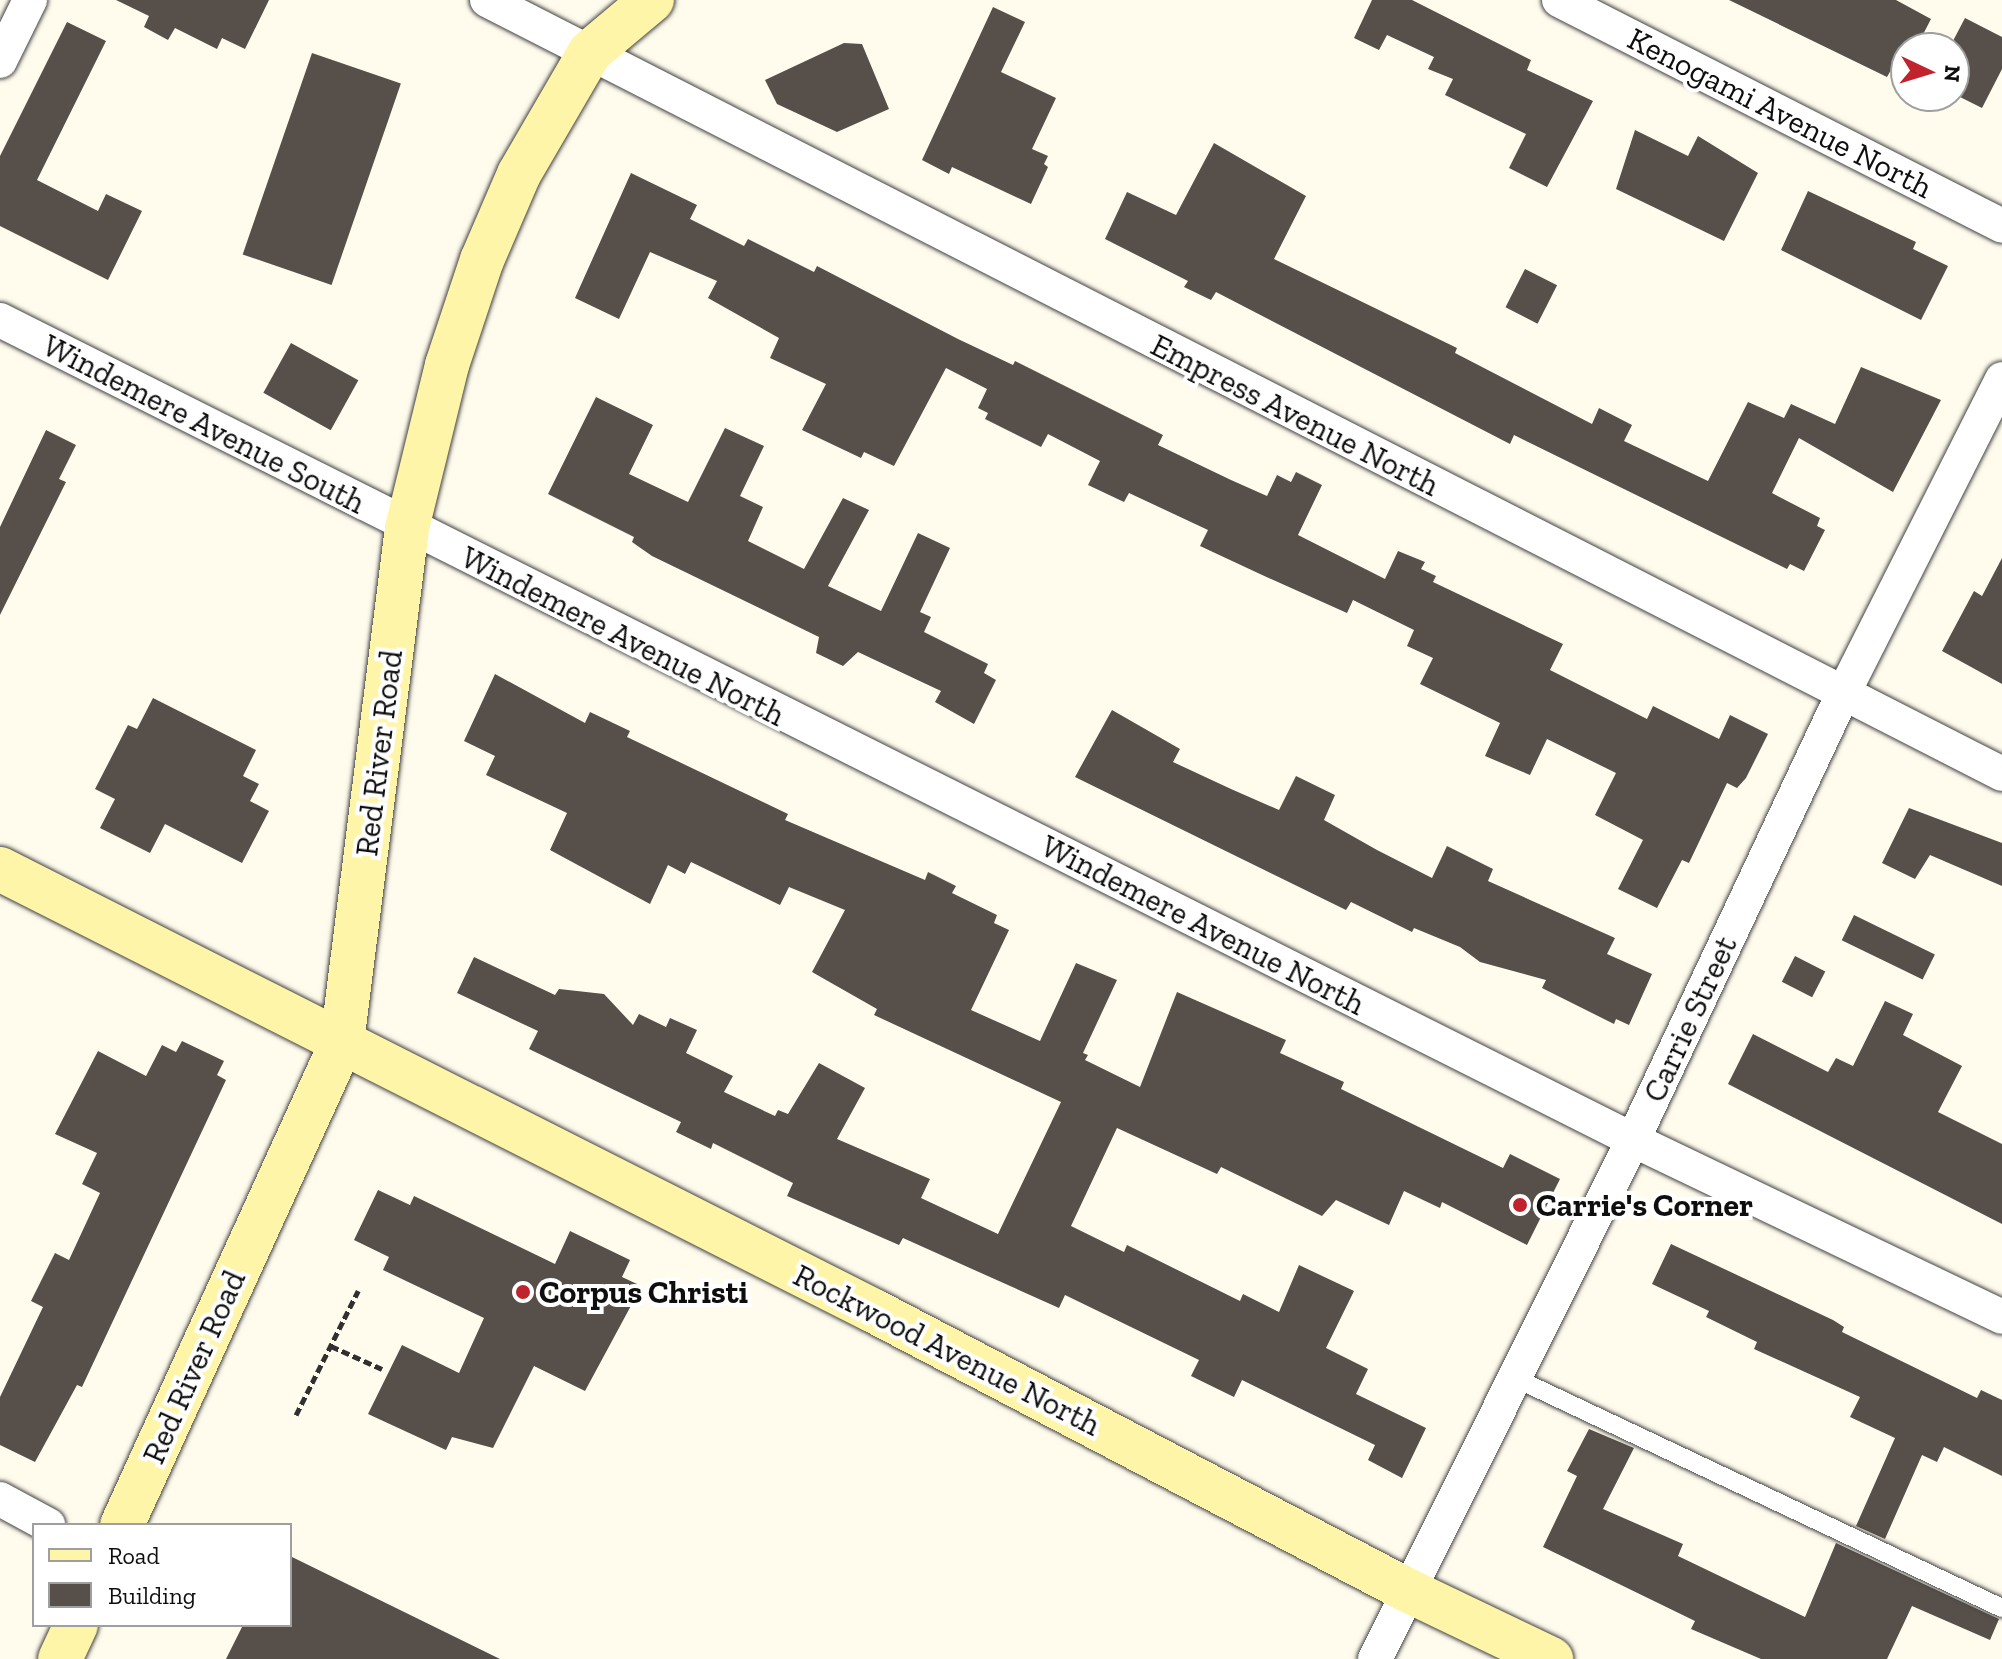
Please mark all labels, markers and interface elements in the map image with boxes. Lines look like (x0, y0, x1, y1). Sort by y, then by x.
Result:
street label: Kenogami Avenue North (1621, 19, 1939, 207)
north arrow (1890, 32, 1970, 112)
text: N (1938, 64, 1966, 83)
street label: Empress Avenue North (1144, 325, 1446, 505)
street label: Windemere Avenue South (36, 326, 372, 522)
street label: Windemere Avenue North (454, 537, 792, 735)
street label: Red River Road (347, 648, 411, 858)
street label: Windemere Avenue North (1034, 826, 1372, 1024)
street label: Carrie Street (1635, 930, 1745, 1108)
place label: Carrie's Corner (1536, 1186, 1753, 1224)
marker: Carrie's Corner (1511, 1196, 1529, 1214)
street label: Rockwood Avenue North (787, 1256, 1107, 1444)
street label: Red River Road (134, 1264, 254, 1470)
place label: Corpus Christi (539, 1273, 748, 1311)
marker: Corpus Christi (514, 1283, 532, 1301)
legend (32, 1523, 292, 1627)
text: Road (108, 1541, 160, 1570)
text: Building (108, 1581, 196, 1610)

